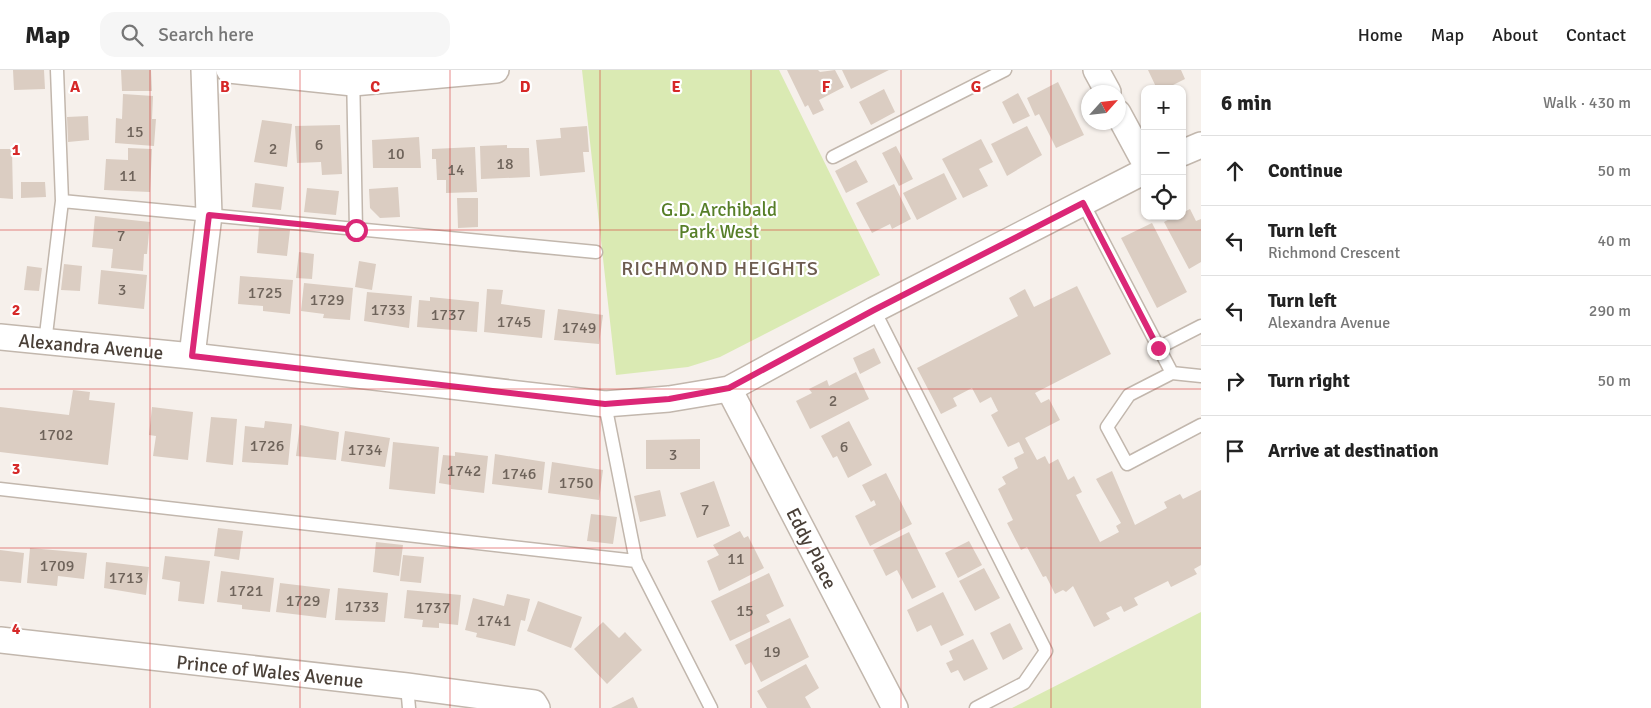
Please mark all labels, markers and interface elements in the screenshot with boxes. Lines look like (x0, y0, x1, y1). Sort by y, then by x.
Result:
search box (100, 12, 450, 57)
text: Map (25, 20, 70, 50)
icon: search (118, 21, 146, 49)
text: Search here (158, 23, 254, 47)
text: Home (1358, 24, 1403, 46)
text: Map (1431, 24, 1464, 46)
text: About (1492, 24, 1538, 46)
text: Contact (1566, 24, 1626, 46)
text: A (70, 77, 81, 97)
text: B (220, 77, 230, 97)
text: C (370, 77, 380, 97)
text: D (520, 77, 531, 97)
text: E (671, 77, 681, 97)
text: F (822, 77, 831, 97)
text: G (971, 77, 981, 97)
north arrow (1081, 85, 1126, 130)
map controls (1141, 85, 1186, 220)
button: + (1141, 85, 1186, 130)
text: 6 min (1221, 90, 1272, 116)
text: Walk · 430 m (1543, 93, 1631, 113)
house number: 15 (126, 122, 144, 142)
button: − (1141, 130, 1186, 175)
house number: 6 (315, 135, 323, 155)
house number: 2 (269, 139, 277, 159)
text: 1 (12, 140, 21, 160)
house number: 10 (387, 144, 405, 164)
house number: 18 (496, 154, 514, 174)
icon: ahead (1221, 157, 1249, 185)
text: Continue (1268, 159, 1343, 183)
house number: 14 (447, 160, 465, 180)
text: 50 m (1597, 161, 1631, 181)
house number: 11 (119, 166, 137, 186)
button: locate (1141, 175, 1186, 220)
park label: G.D. Archibald Park West (661, 198, 777, 244)
route start (345, 219, 368, 242)
text: Turn left (1268, 219, 1337, 243)
house number: 7 (117, 226, 125, 246)
icon: left (1221, 227, 1249, 255)
text: 40 m (1597, 231, 1631, 251)
text: Richmond Crescent (1268, 243, 1400, 263)
district label: RICHMOND HEIGHTS (621, 256, 819, 281)
house number: 3 (118, 280, 126, 300)
house number: 1725 (248, 283, 282, 303)
text: Turn left (1268, 289, 1337, 313)
house number: 1729 (310, 290, 344, 310)
icon: left (1221, 297, 1249, 325)
text: 2 (12, 300, 20, 320)
house number: 1733 (371, 300, 405, 320)
text: 290 m (1589, 301, 1631, 321)
house number: 1737 (431, 305, 465, 325)
house number: 1745 (497, 312, 531, 332)
text: Alexandra Avenue (1268, 313, 1390, 333)
house number: 1749 (562, 318, 596, 338)
street label: Alexandra Avenue (18, 329, 164, 365)
route end (1147, 337, 1170, 360)
icon: right (1221, 367, 1249, 395)
text: Turn right (1268, 369, 1350, 393)
text: 50 m (1597, 371, 1631, 391)
house number: 2 (829, 391, 837, 411)
house number: 1702 (39, 425, 73, 445)
house number: 1726 (250, 436, 284, 456)
house number: 6 (840, 437, 848, 457)
icon: arrive (1221, 437, 1249, 465)
text: Arrive at destination (1268, 439, 1439, 463)
house number: 1734 (348, 440, 383, 460)
house number: 3 (669, 445, 677, 465)
text: 3 (12, 459, 20, 479)
house number: 1742 (447, 461, 481, 481)
house number: 1746 (502, 464, 536, 484)
house number: 1750 (559, 473, 593, 493)
house number: 7 (701, 500, 709, 520)
street label: Eddy Place (780, 504, 842, 593)
house number: 11 (727, 549, 745, 569)
house number: 1709 (40, 556, 74, 576)
house number: 1713 (109, 568, 143, 588)
house number: 1721 (229, 581, 263, 601)
house number: 1729 (286, 591, 320, 611)
house number: 1733 (345, 597, 379, 617)
house number: 1737 (416, 598, 450, 618)
house number: 15 (736, 601, 754, 621)
house number: 1741 (477, 611, 511, 631)
text: 4 (12, 619, 21, 639)
house number: 19 (763, 642, 781, 662)
street label: Prince of Wales Avenue (175, 650, 365, 694)

